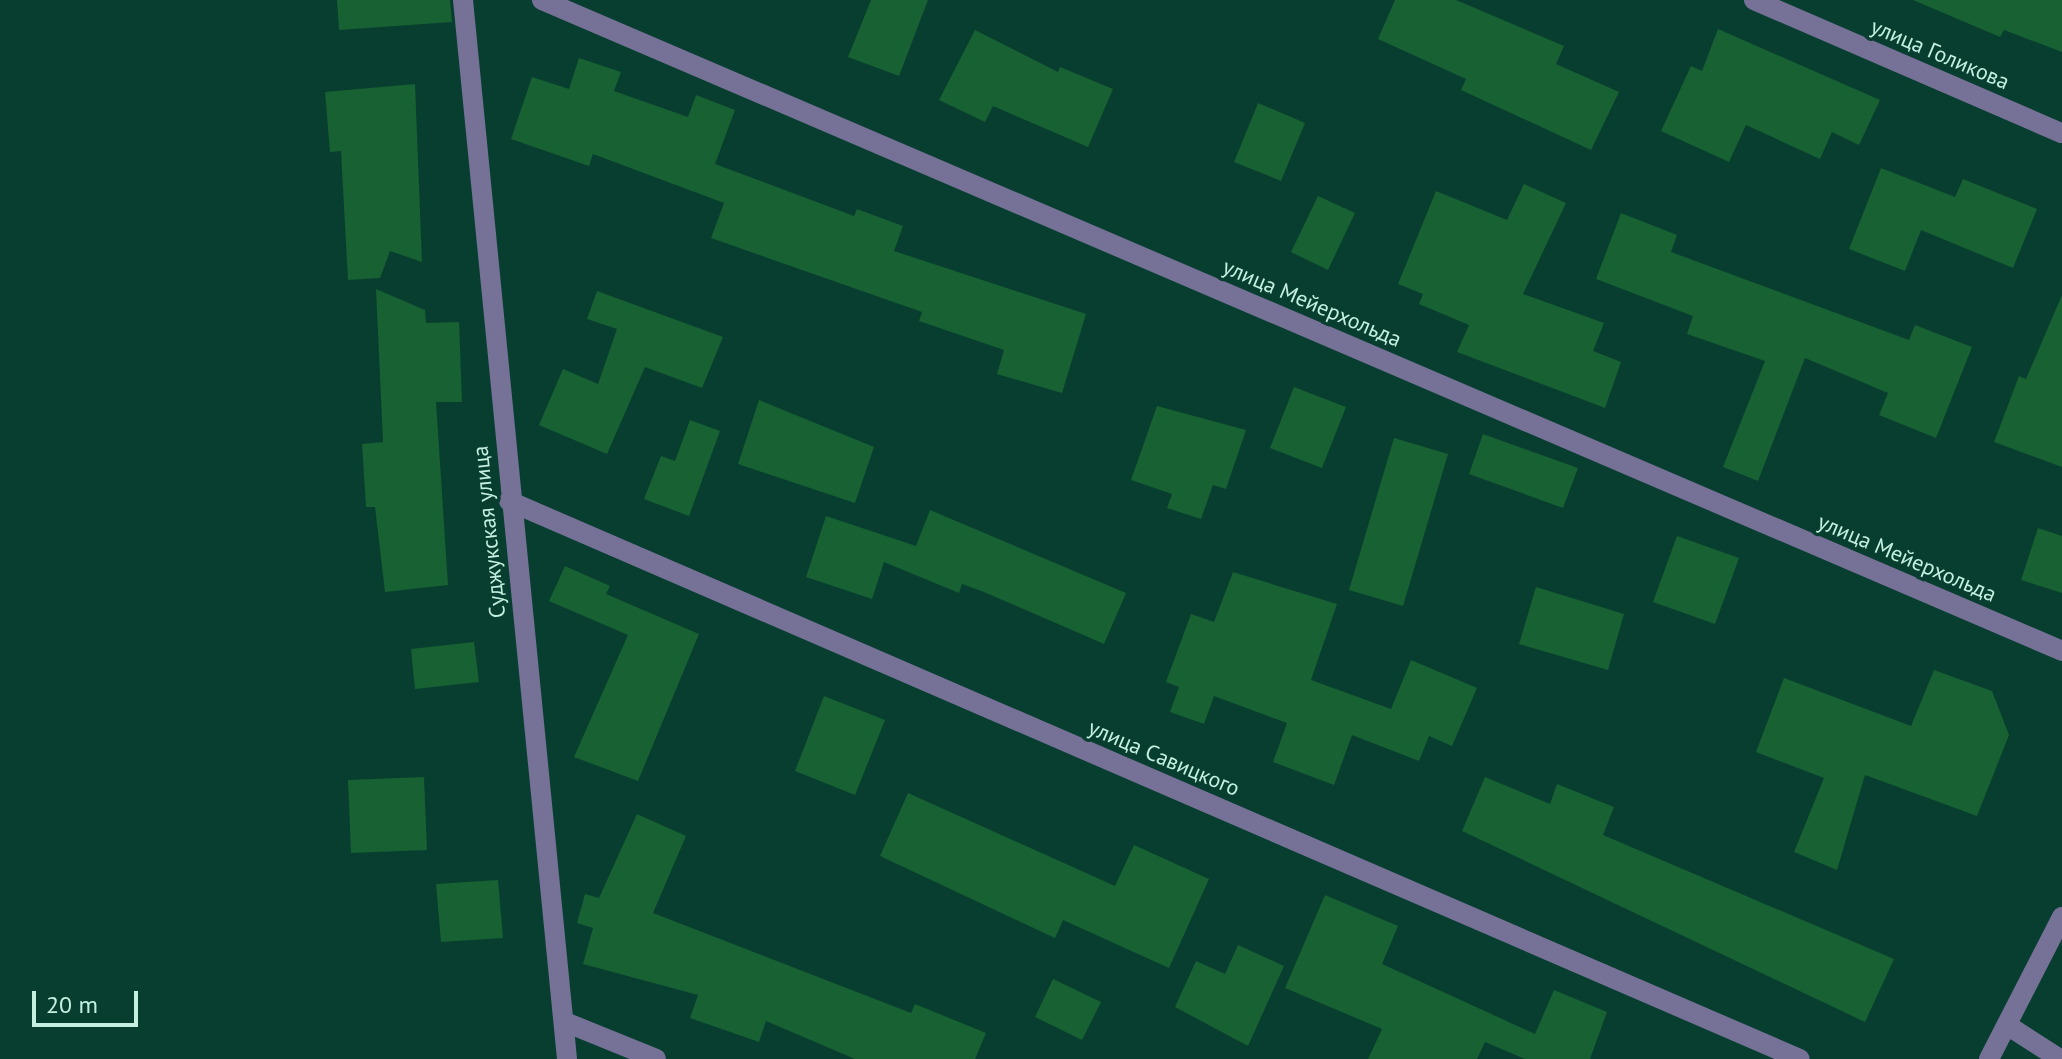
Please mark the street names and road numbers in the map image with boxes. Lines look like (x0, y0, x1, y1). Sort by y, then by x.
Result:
street label: улица Голикова (1867, 13, 2013, 95)
street label: улица Мейерхольда (1219, 253, 1405, 353)
street label: Суджукская улица (467, 445, 511, 619)
street label: улица Мейерхольда (1814, 508, 2000, 608)
street label: улица Савицкого (1084, 714, 1244, 802)

